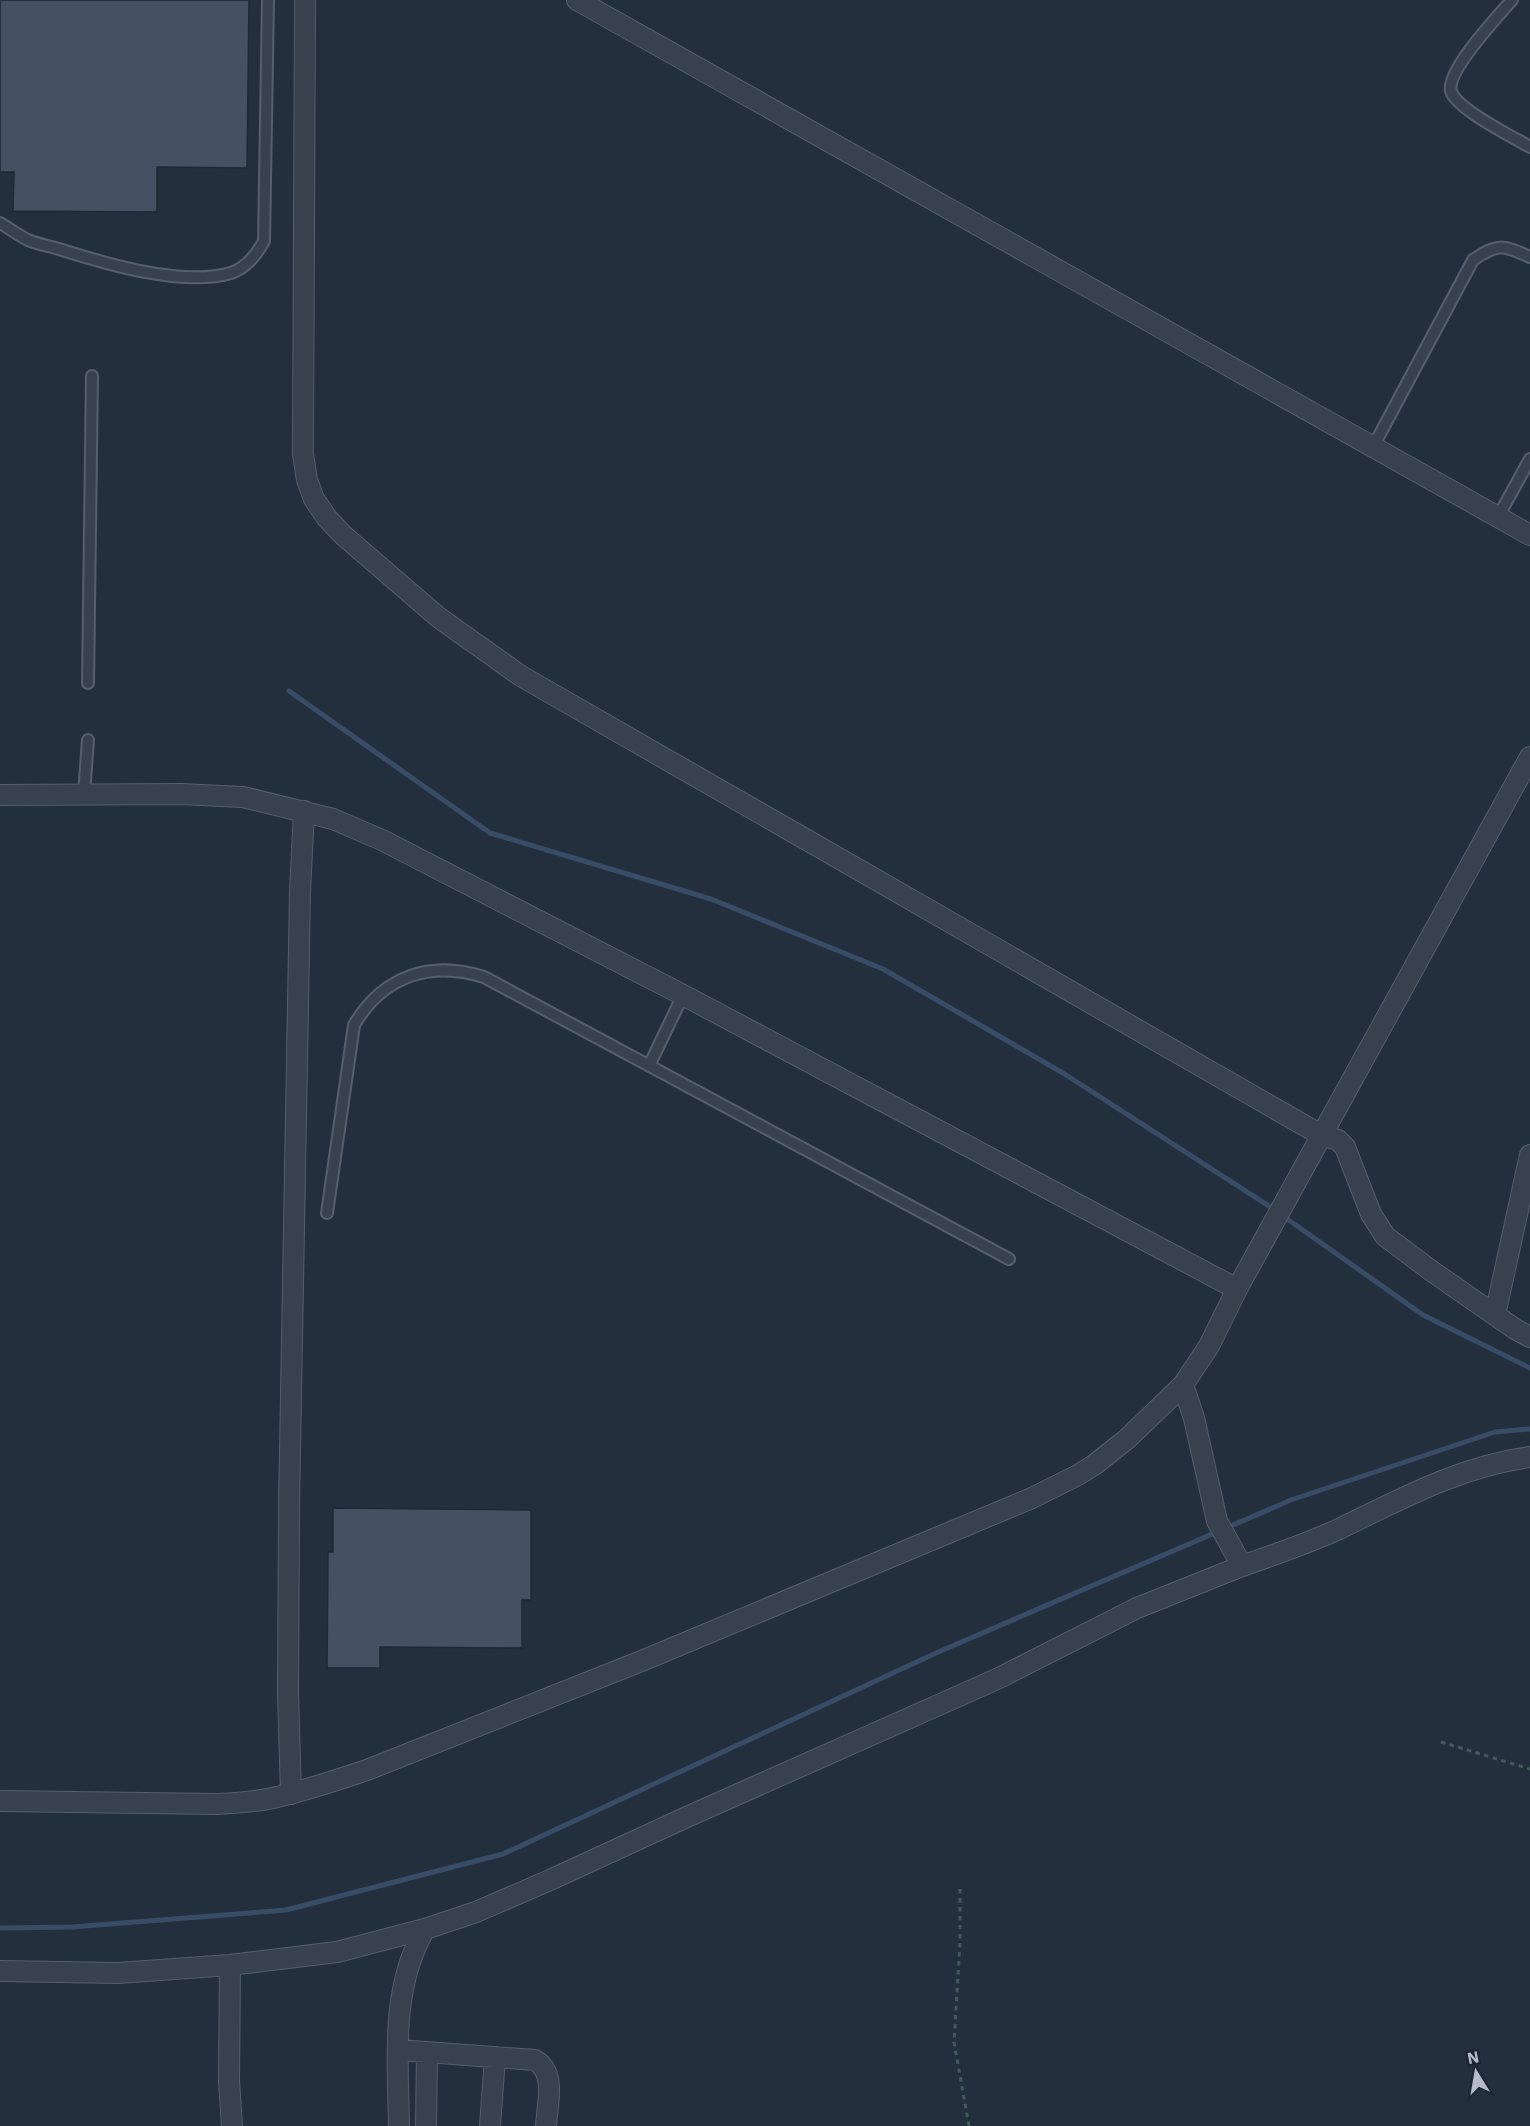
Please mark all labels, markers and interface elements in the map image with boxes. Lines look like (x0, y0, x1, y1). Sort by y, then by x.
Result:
north arrow (1446, 2042, 1506, 2102)
text: N (1466, 2046, 1481, 2068)

